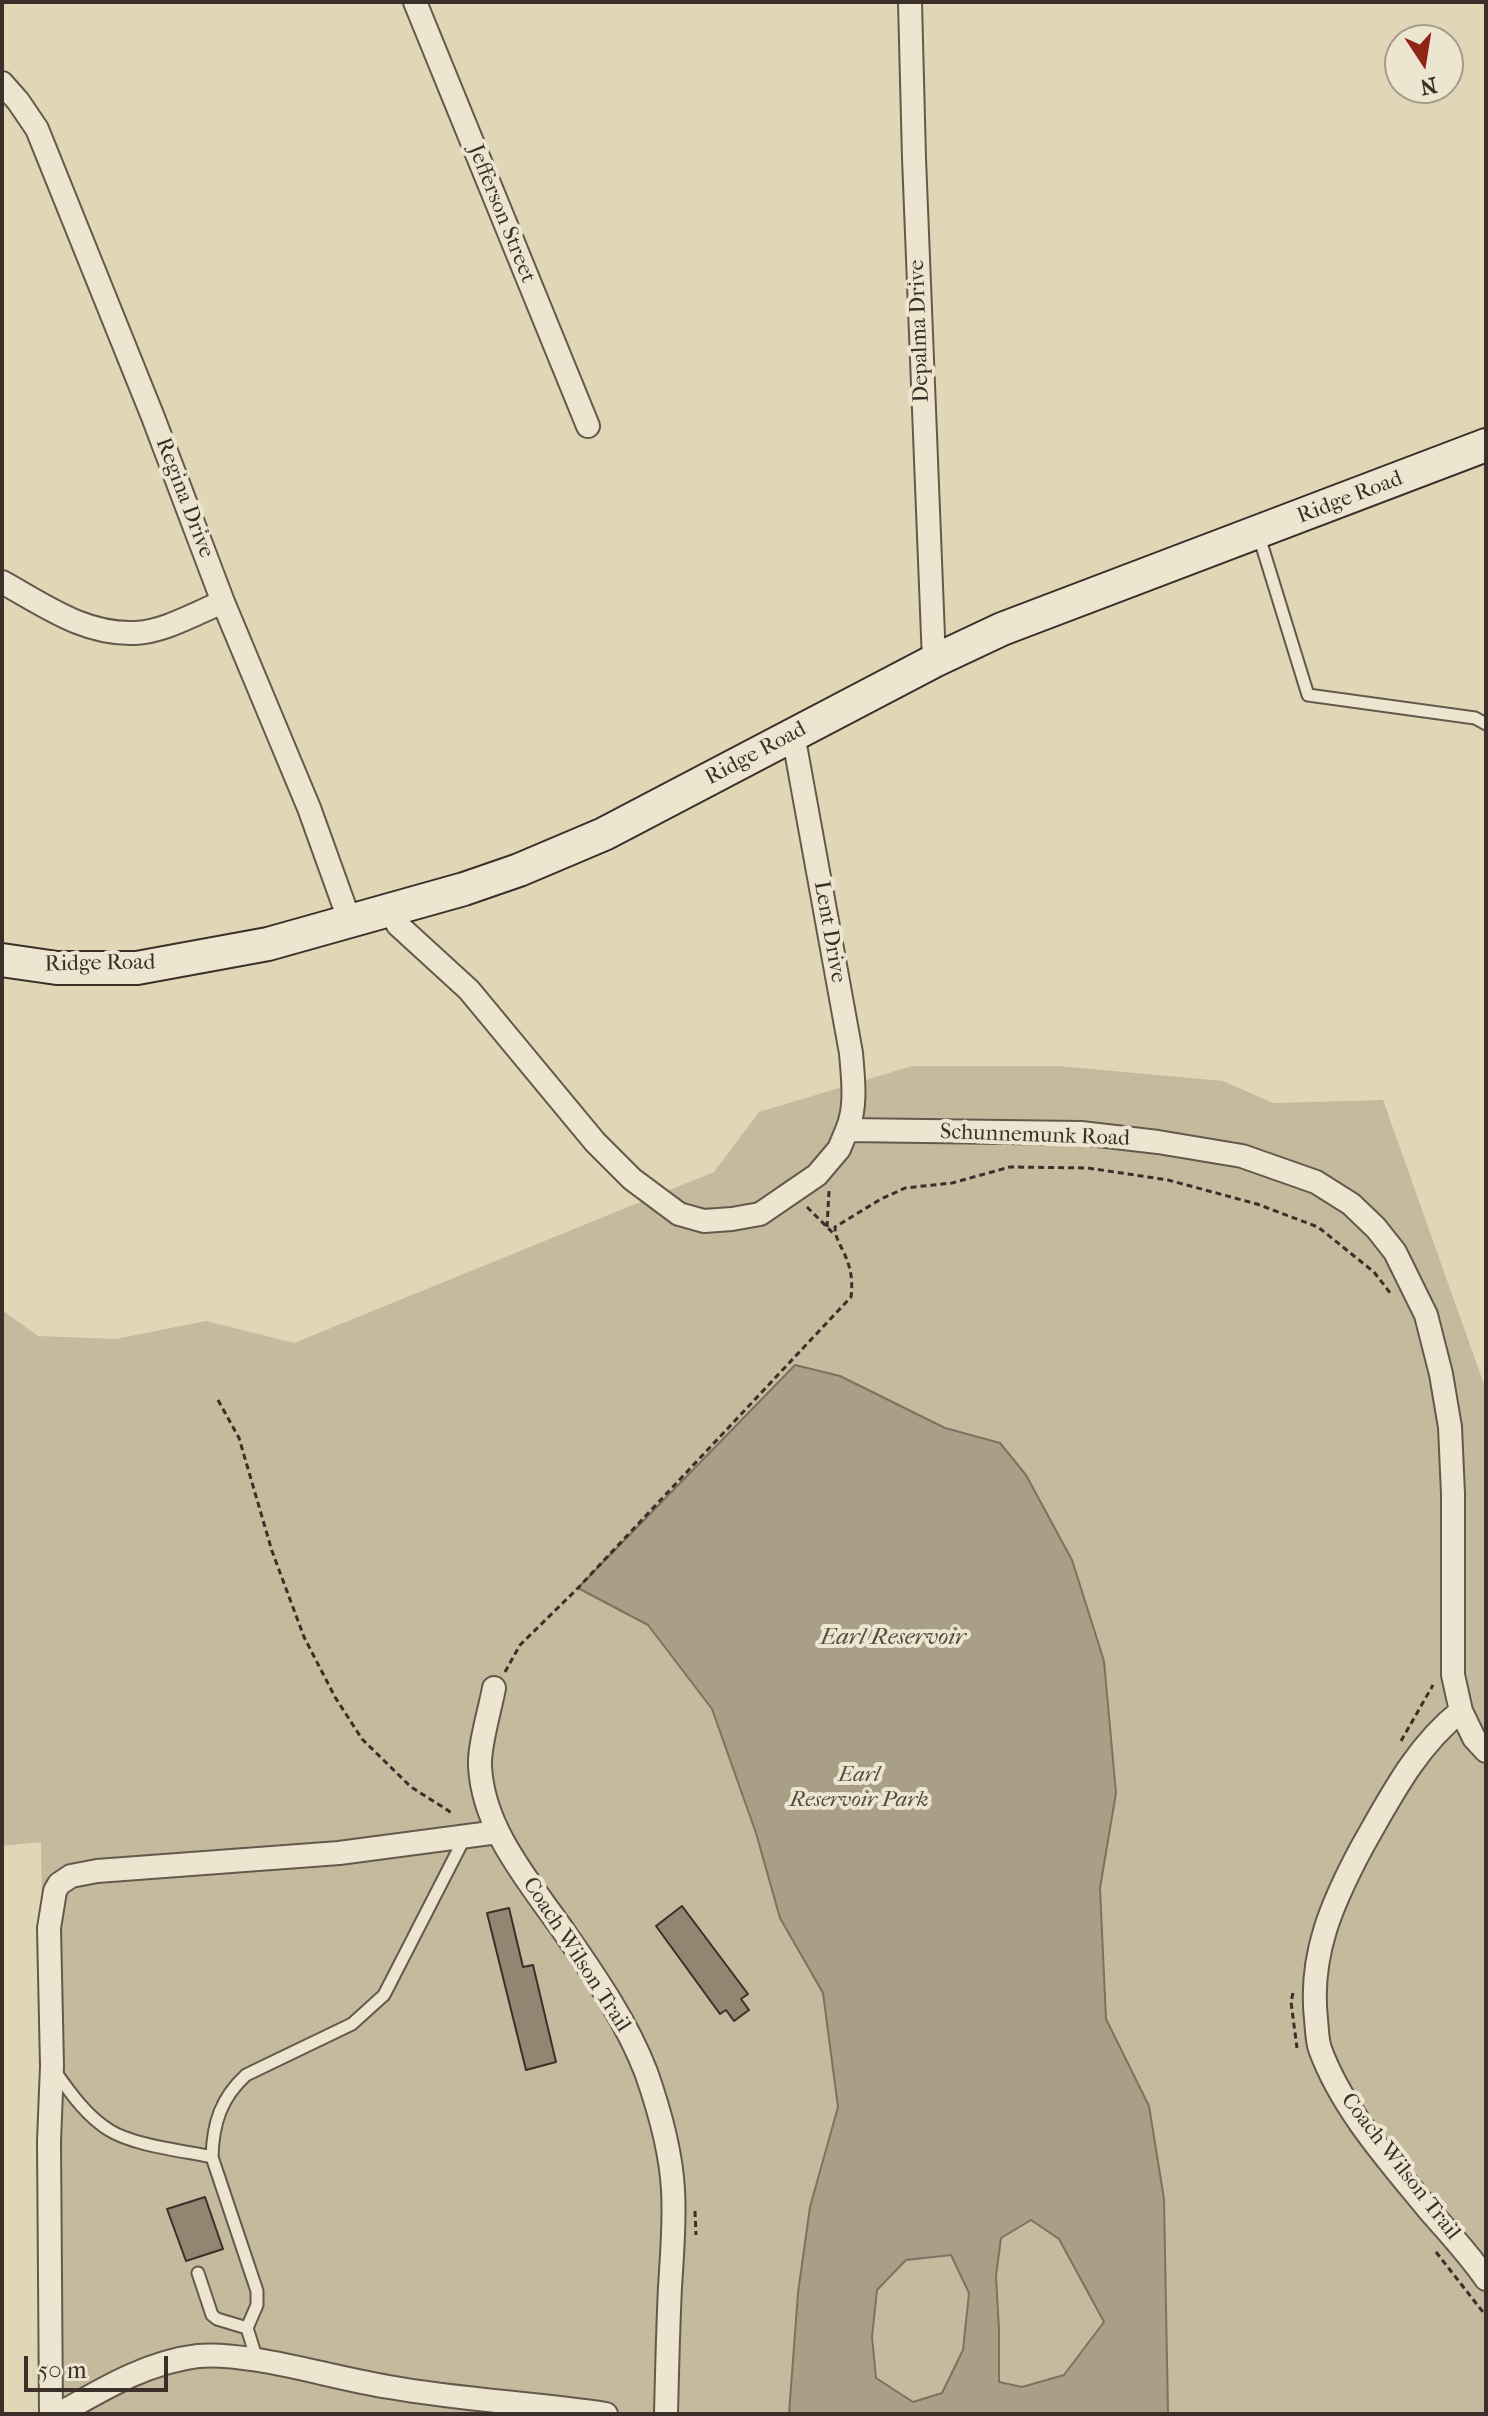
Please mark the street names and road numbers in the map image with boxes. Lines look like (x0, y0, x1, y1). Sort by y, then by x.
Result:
street label: Jefferson Street (461, 141, 541, 287)
street label: Depalma Drive (904, 259, 936, 403)
street label: Regina Drive (149, 434, 219, 562)
street label: Ridge Road (1294, 466, 1406, 530)
street label: Ridge Road (701, 716, 811, 792)
street label: Lent Drive (807, 879, 851, 985)
street label: Ridge Road (44, 950, 156, 978)
street label: Schunnemunk Road (940, 1119, 1130, 1153)
street label: Coach Wilson Trail (516, 1873, 636, 2037)
street label: Coach Wilson Trail (1335, 2088, 1465, 2246)

